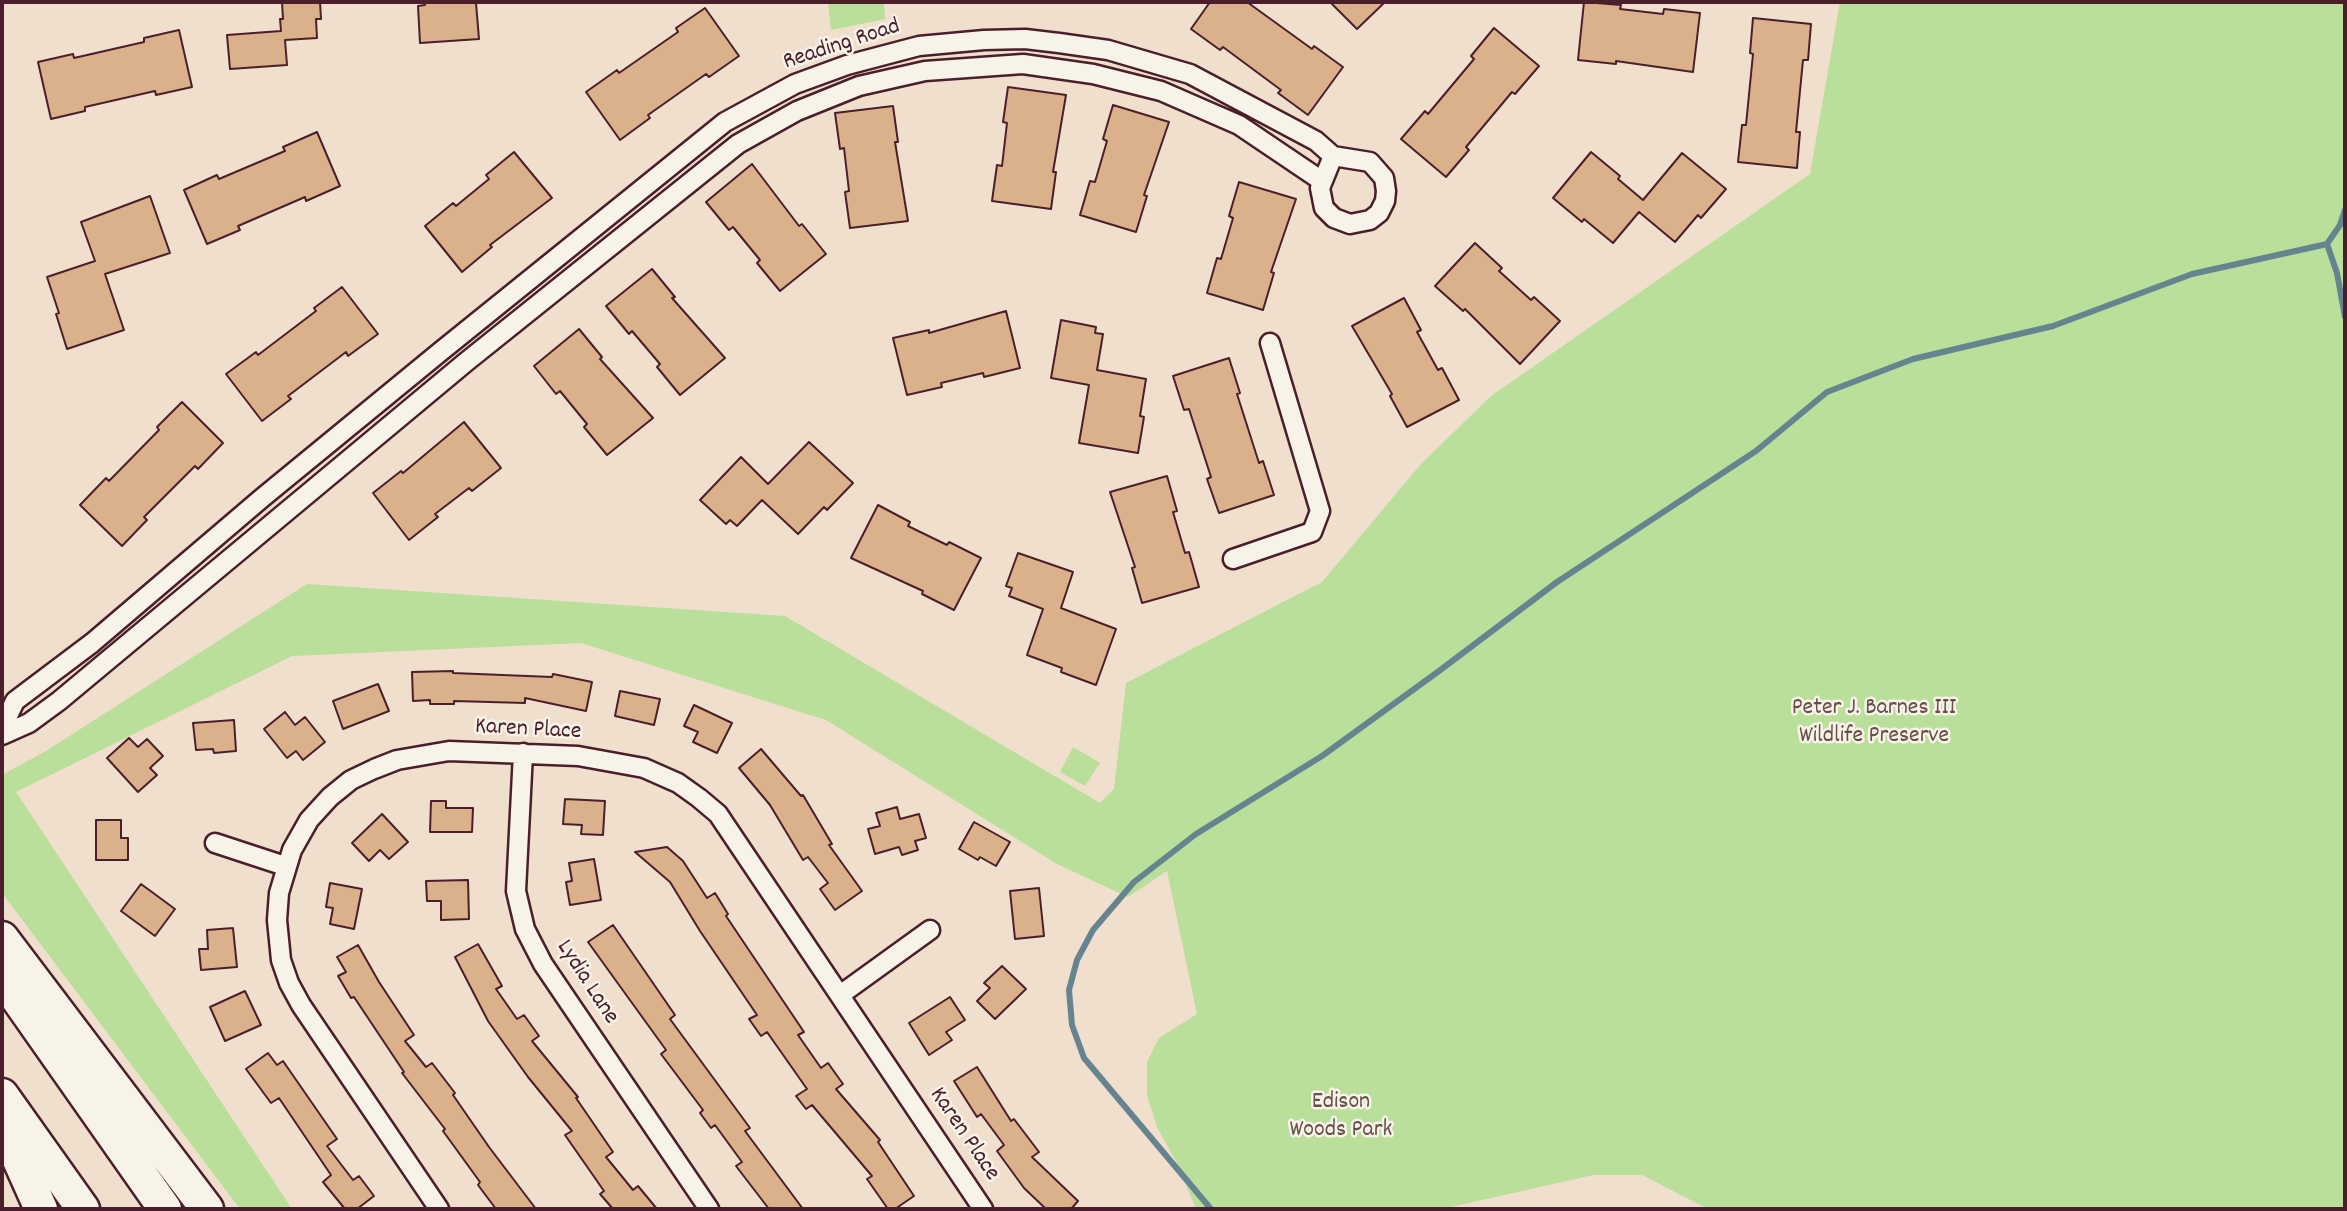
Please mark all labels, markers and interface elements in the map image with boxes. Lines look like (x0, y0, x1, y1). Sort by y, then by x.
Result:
street label: Reading Road (780, 14, 904, 78)
park label: Peter J. Barnes III Wildlife Preserve (1792, 696, 1956, 752)
street label: Karen Place (474, 714, 582, 748)
street label: Lydia Lane (548, 935, 624, 1031)
street label: Karen Place (921, 1083, 1005, 1187)
park label: Edison Woods Park (1290, 1090, 1392, 1146)

